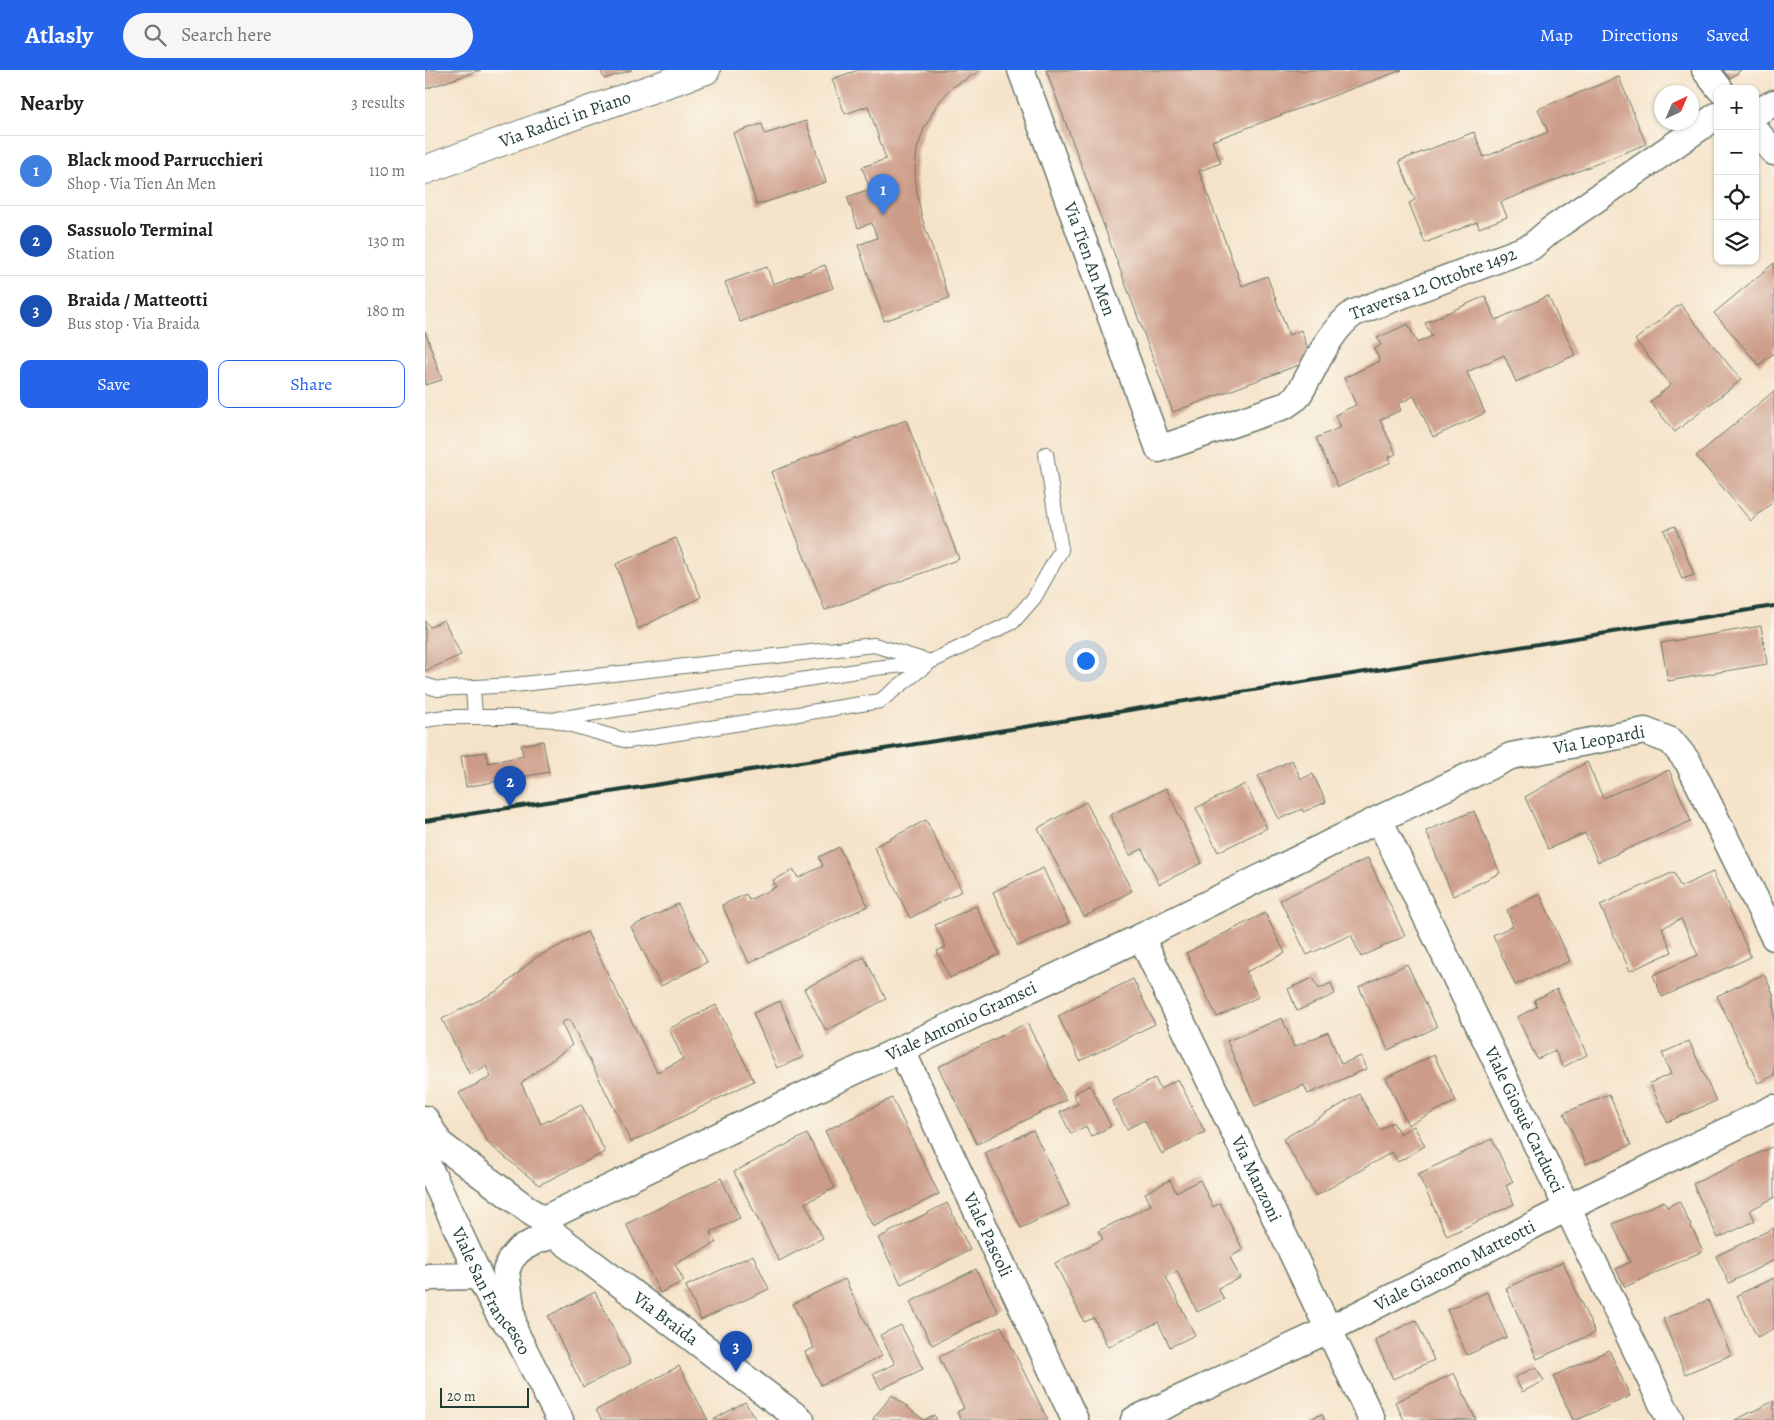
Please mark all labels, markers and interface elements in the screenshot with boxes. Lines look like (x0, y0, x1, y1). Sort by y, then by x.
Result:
search box (123, 13, 473, 58)
text: Atlasly (25, 19, 93, 51)
icon: search (141, 21, 169, 49)
text: Search here (181, 22, 272, 48)
text: Map (1540, 23, 1573, 47)
text: Directions (1601, 23, 1678, 47)
text: Saved (1706, 23, 1749, 47)
street label: Via Radici in Piano (495, 85, 634, 154)
north arrow (1654, 85, 1699, 130)
map controls (1714, 85, 1759, 265)
button: + (1714, 85, 1759, 130)
text: Nearby (20, 89, 83, 117)
text: 3 results (351, 92, 405, 114)
button: − (1714, 130, 1759, 175)
text: Black mood Parrucchieri (67, 147, 263, 173)
text: 1 (33, 160, 39, 182)
text: 110 m (369, 160, 405, 182)
text: Shop · Via Tien An Men (67, 173, 216, 195)
pin: 1 (867, 174, 899, 215)
button: locate (1714, 175, 1759, 220)
street label: Via Tien An Men (1058, 198, 1122, 319)
text: Sassuolo Terminal (67, 217, 213, 243)
button: layers (1714, 220, 1759, 265)
text: 2 (32, 230, 40, 252)
text: 130 m (368, 230, 405, 252)
street label: Traversa 12 Ottobre 1492 (1346, 241, 1520, 326)
text: Station (67, 243, 115, 265)
text: Braida / Matteotti (67, 287, 208, 313)
text: 3 (33, 300, 39, 322)
text: 180 m (367, 300, 405, 322)
text: Bus stop · Via Braida (67, 313, 200, 335)
button: Save (20, 360, 208, 408)
button: Share (218, 360, 405, 408)
your location (1073, 648, 1099, 674)
street label: Via Leopardi (1550, 719, 1647, 760)
pin: 2 (494, 766, 526, 807)
street label: Viale Antonio Gramsci (881, 975, 1040, 1067)
street label: Viale Giosuè Carducci (1478, 1041, 1570, 1197)
street label: Via Manzoni (1225, 1131, 1287, 1226)
street label: Viale Pascoli (957, 1187, 1018, 1281)
street label: Viale Giacomo Matteotti (1369, 1214, 1539, 1317)
street label: Viale San Francesco (446, 1222, 537, 1359)
street label: Via Braida (627, 1285, 704, 1351)
pin: 3 (720, 1331, 752, 1372)
scale bar (440, 1385, 529, 1408)
text: 20 m (447, 1387, 476, 1406)

